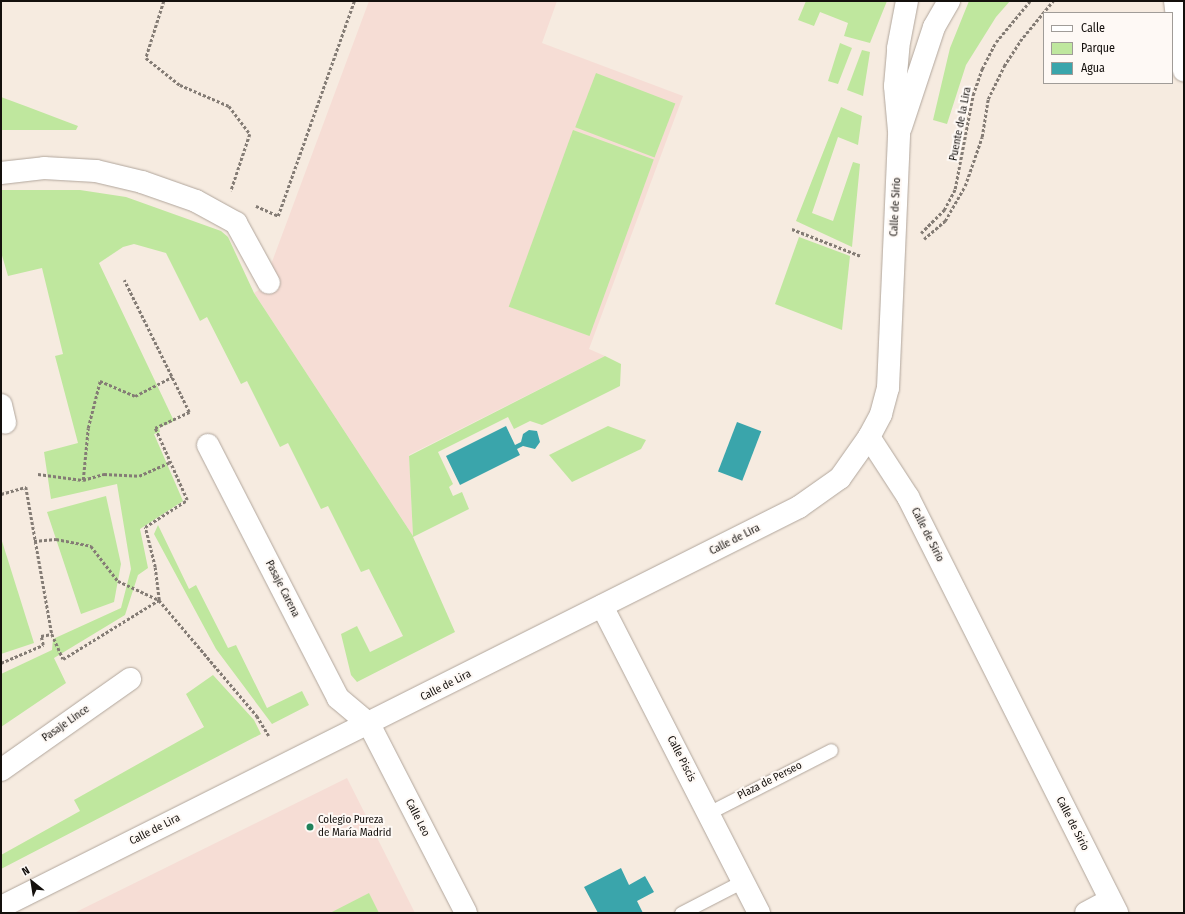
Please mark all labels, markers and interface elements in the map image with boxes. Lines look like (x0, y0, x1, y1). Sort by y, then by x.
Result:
legend (1043, 12, 1173, 84)
text: Calle (1081, 21, 1105, 35)
text: Parque (1081, 41, 1115, 55)
text: Agua (1081, 61, 1105, 75)
street label: Puente de la Lira (947, 86, 975, 162)
street label: Calle de Sirio (888, 177, 904, 237)
street label: Calle de Sirio (908, 506, 946, 564)
street label: Calle de Lira (708, 522, 762, 558)
street label: Pasaje Carena (262, 558, 302, 620)
street label: Calle de Lira (419, 668, 473, 704)
street label: Pasaje Lince (40, 703, 92, 745)
street label: Calle Piscis (664, 734, 698, 784)
street label: Plaza de Perseo (736, 759, 804, 803)
street label: Calle de Sirio (1053, 795, 1091, 853)
street label: Calle Leo (402, 797, 432, 839)
street label: Calle de Lira (128, 812, 182, 848)
place label: Colegio Pureza de María Madrid (318, 814, 391, 840)
marker: Colegio Pureza de María Madrid (305, 822, 315, 832)
north arrow (12, 862, 52, 902)
text: N (20, 864, 32, 878)

